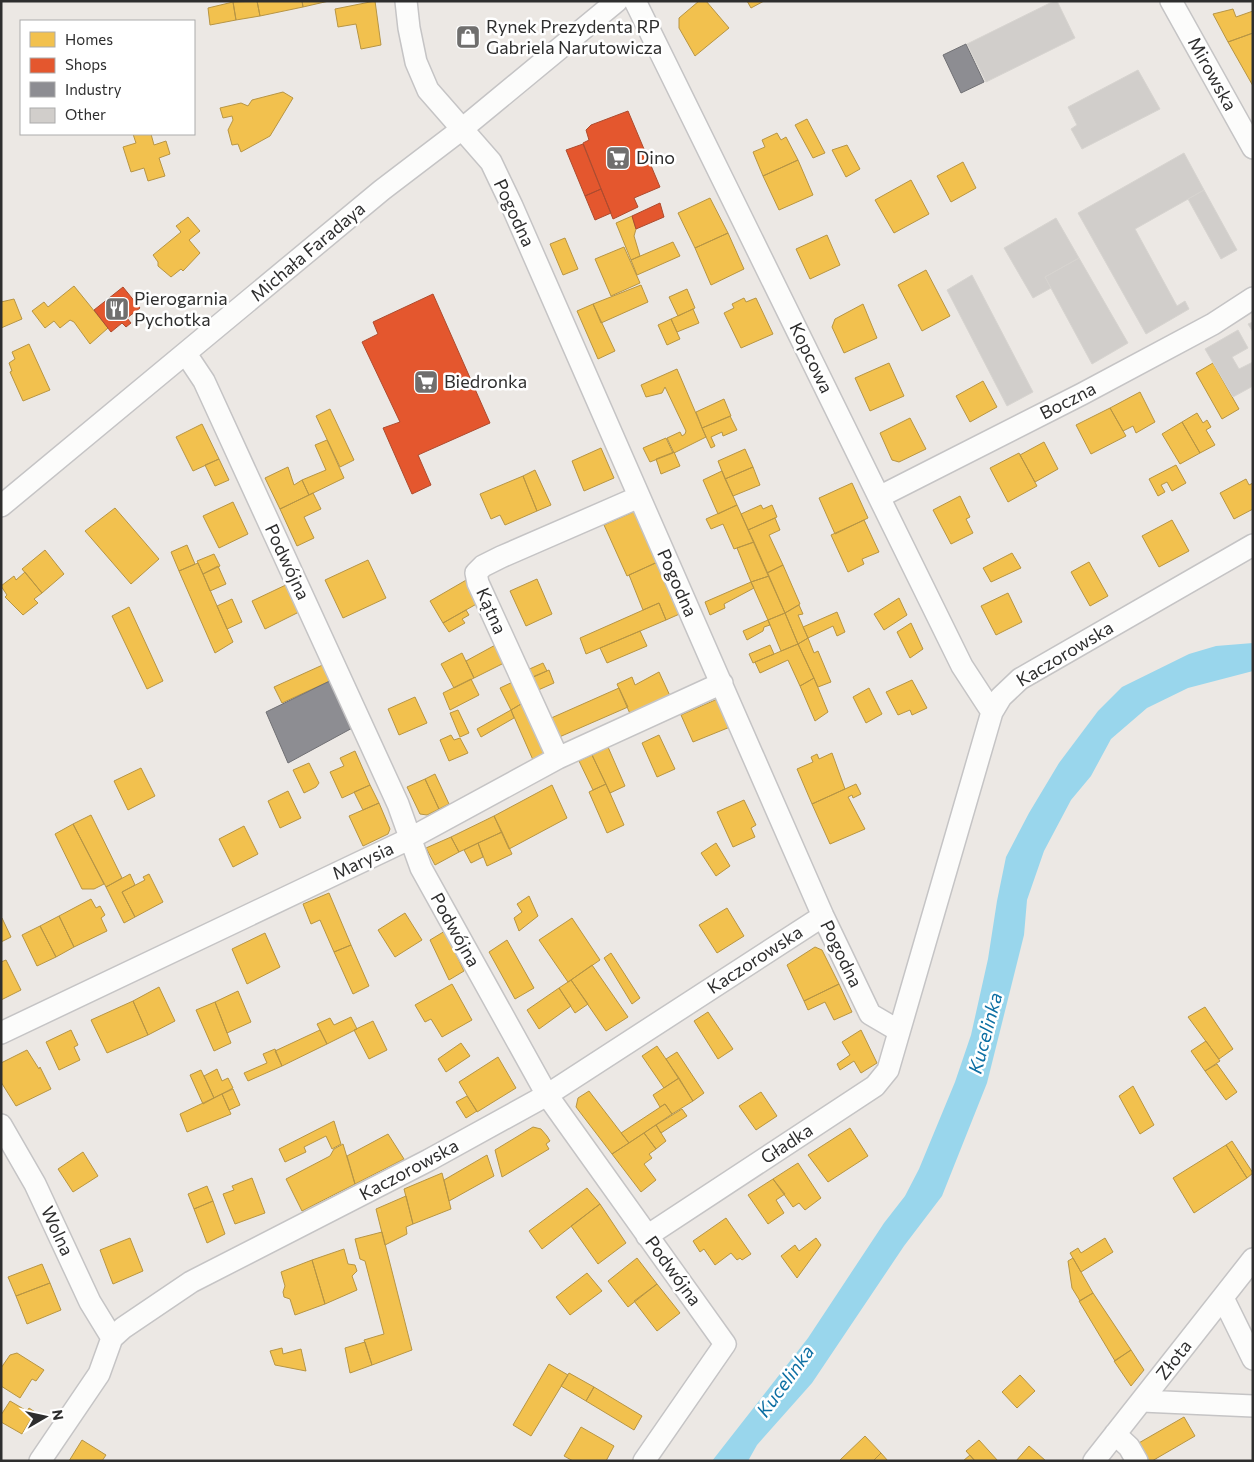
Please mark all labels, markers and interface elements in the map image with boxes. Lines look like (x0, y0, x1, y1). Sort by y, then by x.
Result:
place label: Rynek Prezydenta RP Gabriela Narutowicza (486, 15, 662, 58)
legend (20, 20, 195, 135)
shop icon: Rynek Prezydenta RP Gabriela Narutowicza (455, 24, 481, 50)
text: Homes (65, 30, 113, 48)
street label: Mirowska (1184, 33, 1242, 114)
text: Shops (65, 55, 107, 73)
text: Industry (65, 80, 122, 98)
text: Other (65, 105, 106, 123)
supermarket icon: Dino (605, 145, 631, 171)
place label: Dino (636, 146, 675, 168)
street label: Pogodna (490, 175, 540, 250)
street label: Michała Faradaya (246, 197, 369, 306)
place label: Pierogarnia Pychotka (134, 287, 228, 330)
restaurant icon: Pierogarnia Pychotka (104, 296, 130, 322)
street label: Kopcowa (785, 319, 838, 396)
supermarket icon: Biedronka (413, 369, 439, 395)
place label: Biedronka (444, 370, 527, 392)
street label: Boczna (1036, 377, 1099, 424)
street label: Podwójna (261, 520, 315, 603)
street label: Pogodna (653, 545, 703, 620)
street label: Kątna (472, 584, 512, 637)
street label: Kaczorowska (1012, 616, 1117, 691)
street label: Marysia (328, 836, 397, 884)
street label: Podwójna (427, 889, 485, 970)
street label: Pogodna (816, 916, 868, 991)
street label: Kaczorowska (703, 920, 806, 998)
water label: Kucelinka (963, 990, 1006, 1076)
street label: Gładka (756, 1118, 817, 1168)
street label: Kaczorowska (355, 1134, 462, 1204)
street label: Wolna (37, 1202, 79, 1259)
street label: Podwójna (641, 1231, 707, 1310)
street label: Złota (1151, 1335, 1196, 1384)
water label: Kucelinka (751, 1340, 818, 1421)
north arrow (20, 1392, 70, 1442)
text: N (49, 1408, 68, 1421)

